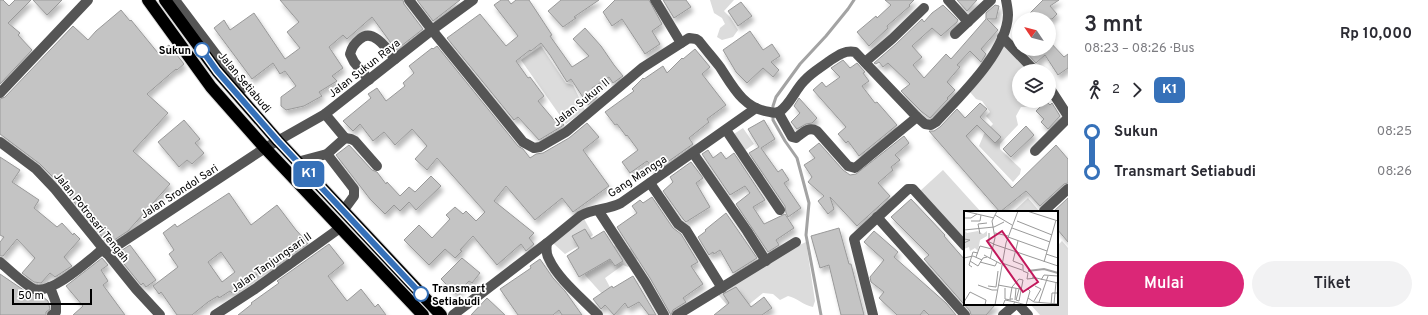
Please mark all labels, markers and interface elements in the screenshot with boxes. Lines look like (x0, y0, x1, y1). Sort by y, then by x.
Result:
north arrow (1012, 12, 1056, 56)
map controls (1012, 12, 1056, 108)
text: 3 mnt (1084, 12, 1143, 39)
text: Rp 10,000 (1340, 25, 1412, 44)
street label: Jalan Sukun Raya (326, 36, 403, 101)
text: 08:23 – 08:26 · Bus (1084, 41, 1195, 57)
marker: Sukun (194, 42, 210, 58)
place label: Sukun (159, 44, 191, 58)
street label: Jalan Setiabudi (215, 49, 274, 116)
button: layers (1012, 64, 1056, 108)
street label: Jalan Sukun II (550, 76, 613, 130)
icon: walk (1084, 79, 1106, 101)
icon: forward (1126, 79, 1148, 101)
text: K1 (1162, 81, 1177, 98)
text: 2 (1112, 82, 1120, 98)
text: Sukun (1114, 123, 1158, 142)
text: 08:25 (1377, 124, 1412, 140)
street label: Gang Mangga (605, 152, 670, 201)
line badge: K1 (291, 161, 327, 187)
street label: Jalan Srondol Sari (138, 162, 221, 222)
text: Transmart Setiabudi (1114, 163, 1256, 182)
text: 08:26 (1377, 164, 1412, 180)
text: K1 (301, 165, 317, 182)
street label: Jalan Potrosari Tengah (50, 170, 132, 266)
inset map (964, 211, 1058, 305)
street label: Jalan Tanjungsari II (228, 230, 315, 296)
button: Mulai (1084, 261, 1244, 307)
button: Tiket (1252, 261, 1412, 307)
place label: Transmart Setiabudi (432, 282, 485, 309)
marker: Transmart Setiabudi (413, 286, 429, 302)
scale bar (12, 287, 92, 306)
text: 50 m (18, 289, 44, 303)

